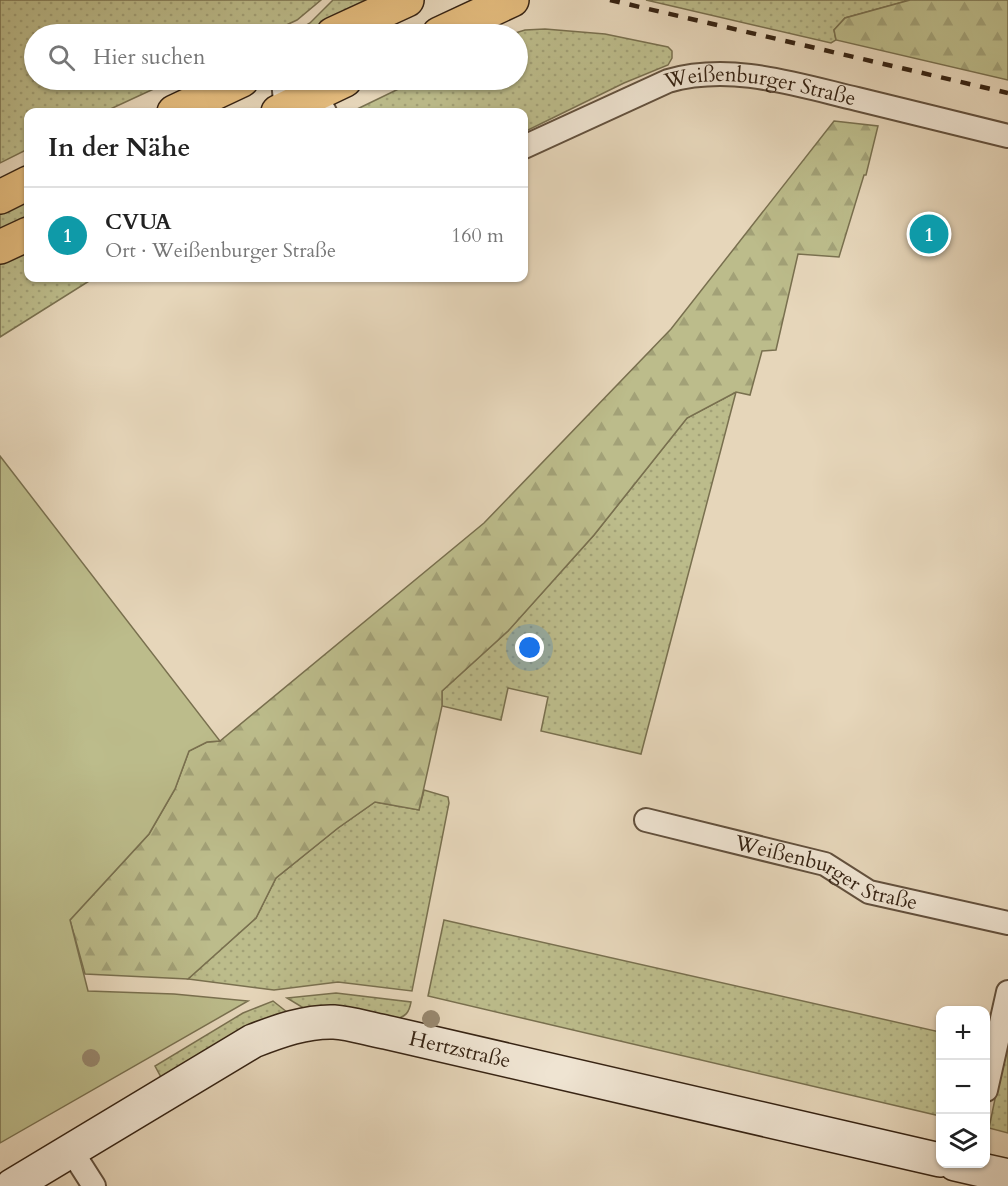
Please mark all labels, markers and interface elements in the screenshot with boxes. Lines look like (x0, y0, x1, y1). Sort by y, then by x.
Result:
search box (24, 24, 528, 90)
icon: search (45, 41, 78, 74)
text: Hier suchen (93, 42, 206, 72)
street label: Weißenburger Straße (660, 60, 859, 113)
text: In der Nähe (48, 130, 190, 165)
text: CVUA (105, 207, 172, 237)
pin: 1 (910, 212, 948, 256)
text: 1 (62, 222, 73, 249)
text: 160 m (451, 222, 504, 249)
text: Ort · Weißenburger Straße (105, 237, 336, 264)
your location (515, 633, 544, 662)
street label: Weißenburger Straße (731, 828, 920, 917)
map controls (936, 1006, 990, 1168)
button: + (936, 1006, 990, 1060)
street label: Hertzstraße (406, 1024, 514, 1075)
button: − (936, 1060, 990, 1114)
button: layers (936, 1114, 990, 1168)

